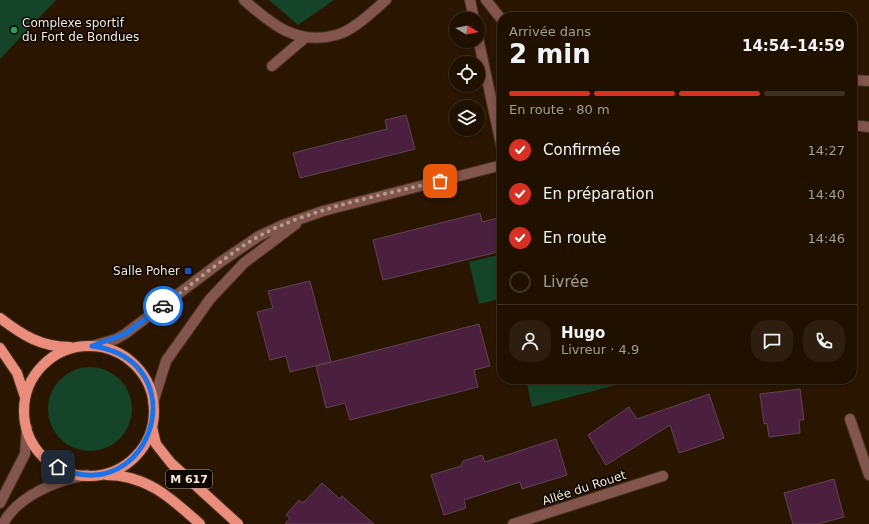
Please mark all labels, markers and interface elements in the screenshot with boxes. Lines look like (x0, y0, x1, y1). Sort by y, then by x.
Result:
north arrow (449, 12, 485, 48)
map controls (449, 12, 485, 136)
place label: Complexe sportif du Fort de Bondues (22, 16, 139, 44)
text: Arrivée dans (509, 24, 591, 39)
marker: Complexe sportif du Fort de Bondues (9, 25, 19, 35)
text: 14:54–14:59 (742, 37, 845, 55)
text: 2 min (509, 39, 591, 69)
button: locate (449, 56, 485, 92)
button: layers (449, 100, 485, 136)
text: En route · 80 m (509, 102, 610, 117)
icon: check (509, 139, 531, 161)
text: Confirmée (543, 141, 621, 159)
text: 14:27 (808, 143, 845, 158)
pin (423, 164, 457, 198)
icon: bag (429, 170, 451, 192)
icon: check (509, 183, 531, 205)
text: En préparation (543, 185, 654, 203)
text: 14:40 (808, 187, 845, 202)
icon: check (509, 227, 531, 249)
text: En route (543, 229, 606, 247)
text: 14:46 (808, 231, 845, 246)
place label: Salle Poher (113, 264, 180, 278)
marker: Salle Poher (183, 266, 193, 276)
text: Livrée (543, 273, 589, 291)
courier (143, 286, 183, 326)
icon: car (152, 295, 174, 317)
button: person (509, 320, 551, 362)
button: chat (751, 320, 793, 362)
button: phone (803, 320, 845, 362)
text: Hugo (561, 324, 605, 342)
text: Livreur · 4.9 (561, 342, 639, 357)
pin (41, 450, 75, 484)
icon: home (47, 456, 69, 478)
street label: Allée du Rouet (540, 468, 628, 508)
road number: M 617 (166, 470, 212, 488)

